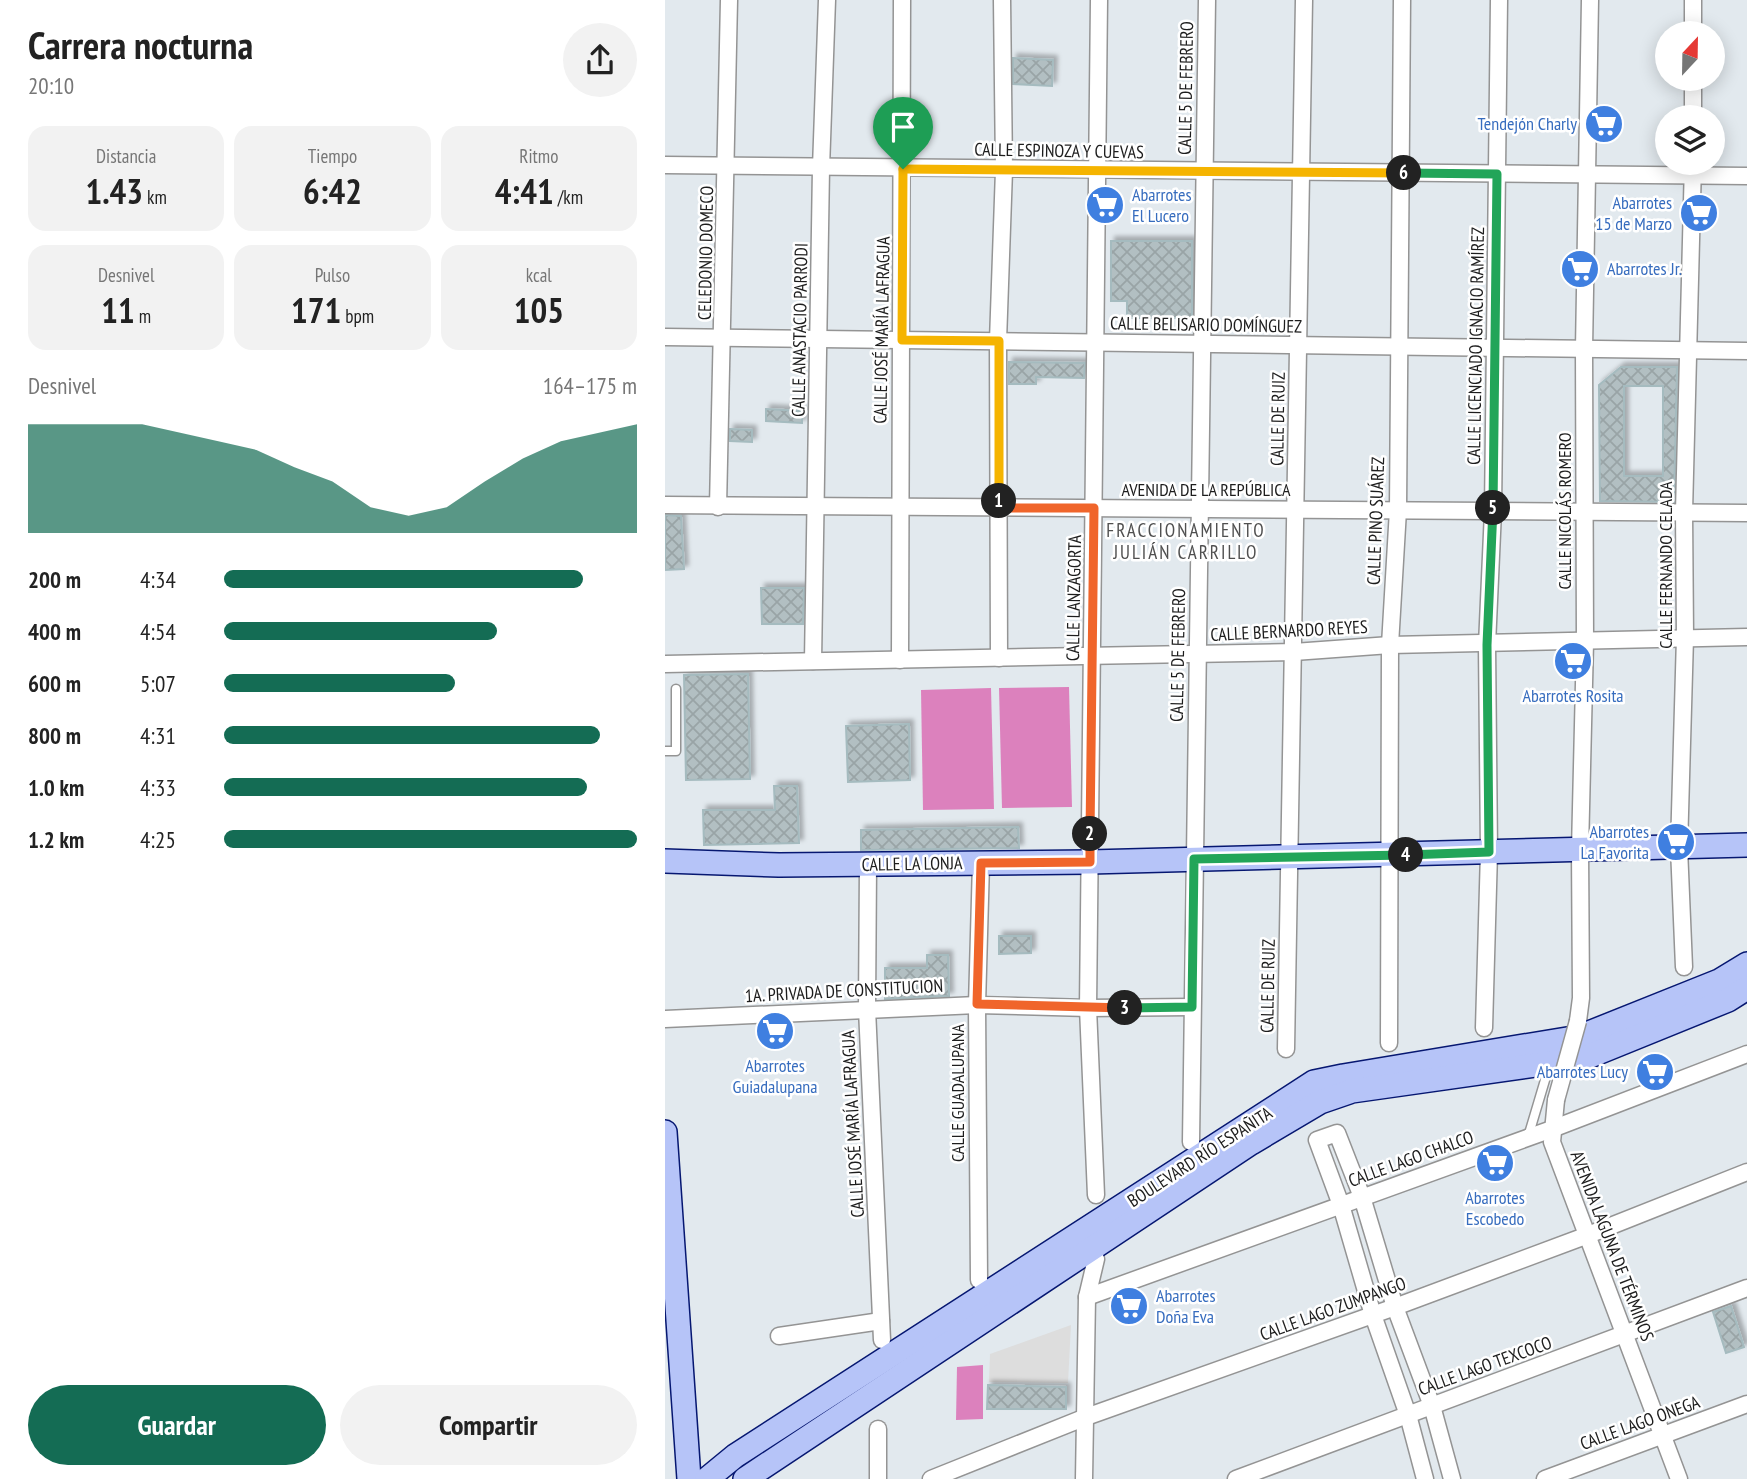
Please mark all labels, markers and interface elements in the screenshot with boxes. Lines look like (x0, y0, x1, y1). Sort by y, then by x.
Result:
text: Carrera nocturna (28, 20, 253, 69)
street label: CALLE 5 DE FEBRERO (1173, 21, 1198, 155)
north arrow (1655, 21, 1725, 91)
map controls (1655, 21, 1725, 175)
button: share (563, 23, 637, 97)
text: 20:10 (28, 71, 74, 100)
pin (873, 97, 933, 169)
supermarket icon: Tendejón Charly (1583, 103, 1625, 145)
button: layers (1655, 105, 1725, 175)
icon: arrive (884, 108, 922, 146)
place label: Tendejón Charly (1478, 112, 1577, 135)
street label: CALLE ESPINOZA Y CUEVAS (974, 138, 1144, 163)
text: Distancia (96, 144, 156, 168)
text: Tiempo (308, 144, 357, 168)
text: Ritmo (519, 144, 558, 168)
pin: 6 (1387, 156, 1421, 190)
text: 6 (1399, 160, 1408, 184)
text: 1.43 (85, 168, 143, 214)
text: 6:42 (303, 168, 362, 214)
text: 4:41 (495, 168, 554, 214)
place label: Abarrotes El Lucero (1132, 183, 1192, 227)
supermarket icon: Abarrotes El Lucero (1084, 184, 1126, 226)
text: km (143, 185, 167, 209)
text: /km (554, 185, 583, 209)
street label: CELEDONIO DOMECO (693, 186, 718, 320)
place label: Abarrotes 15 de Marzo (1595, 191, 1672, 235)
supermarket icon: Abarrotes 15 de Marzo (1678, 192, 1720, 234)
street label: CALLE LICENCIADO IGNACIO RAMÍREZ (1462, 227, 1489, 465)
street label: CALLE JOSÉ MARÍA LAFRAGUA (868, 236, 895, 424)
street label: CALLE ANASTACIO PARRODI (786, 243, 813, 417)
supermarket icon: Abarrotes Jr. (1559, 248, 1601, 290)
place label: Abarrotes Jr. (1607, 257, 1682, 280)
text: Desnivel (98, 263, 154, 287)
text: Pulso (315, 263, 350, 287)
text: kcal (526, 263, 552, 287)
text: 11 (101, 287, 135, 333)
text: 171 (291, 287, 341, 333)
text: 105 (514, 287, 564, 333)
text: m (135, 304, 151, 328)
text: bpm (341, 304, 374, 328)
street label: CALLE BELISARIO DOMÍNGUEZ (1110, 311, 1302, 338)
text: Desnivel (28, 371, 96, 400)
text: 164–175 m (543, 371, 637, 400)
street label: CALLE DE RUIZ (1265, 372, 1290, 466)
street label: CALLE NICOLÁS ROMERO (1553, 432, 1576, 590)
street label: CALLE PINO SUÁREZ (1362, 456, 1389, 586)
street label: AVENIDA DE LA REPÚBLICA (1121, 478, 1291, 501)
street label: CALLE FERNANDO CELADA (1654, 481, 1677, 649)
pin: 1 (981, 484, 1017, 518)
text: 1 (994, 488, 1003, 512)
pin: 5 (1475, 490, 1511, 526)
text: 5 (1488, 495, 1497, 519)
district label: FRACCIONAMIENTO JULIÁN CARRILLO (1106, 518, 1266, 564)
street label: CALLE LANZAGORTA (1061, 534, 1086, 661)
text: 200 m (28, 565, 81, 594)
text: 4:34 (140, 565, 176, 594)
street label: CALLE 5 DE FEBRERO (1165, 588, 1190, 722)
street label: CALLE BERNARDO REYES (1210, 615, 1369, 646)
text: 400 m (28, 617, 81, 646)
text: 4:54 (140, 617, 176, 646)
supermarket icon: Abarrotes Rosita (1552, 640, 1594, 682)
text: 600 m (28, 669, 81, 698)
text: 5:07 (140, 669, 176, 698)
place label: Abarrotes Rosita (1522, 684, 1624, 707)
text: 800 m (28, 721, 81, 750)
text: 4:31 (140, 721, 176, 750)
text: 1.0 km (28, 773, 84, 802)
text: 4:33 (140, 773, 176, 802)
pin: 2 (1073, 816, 1107, 852)
place label: Abarrotes La Favorita (1580, 820, 1649, 864)
text: 2 (1085, 821, 1094, 845)
supermarket icon: Abarrotes La Favorita (1655, 821, 1697, 863)
text: 1.2 km (28, 825, 84, 854)
text: 4:25 (140, 825, 176, 854)
pin: 4 (1389, 838, 1423, 872)
text: 4 (1401, 842, 1410, 866)
street label: CALLE LA LONJA (861, 851, 963, 876)
street label: CALLE DE RUIZ (1255, 939, 1280, 1033)
street label: 1A. PRIVADA DE CONSTITUCION (744, 974, 944, 1007)
pin: 3 (1107, 990, 1142, 1026)
text: 3 (1120, 995, 1129, 1019)
supermarket icon: Abarrotes Guiadalupana (754, 1010, 796, 1052)
street label: CALLE GUADALUPANA (946, 1024, 969, 1162)
street label: CALLE JOSÉ MARÍA LAFRAGUA (836, 1029, 869, 1218)
supermarket icon: Abarrotes Lucy (1634, 1051, 1676, 1093)
place label: Abarrotes Guiadalupana (733, 1054, 817, 1098)
place label: Abarrotes Lucy (1537, 1060, 1628, 1083)
street label: BOULEVARD RÍO ESPAÑITA (1123, 1101, 1277, 1212)
street label: CALLE LAGO CHALCO (1345, 1125, 1477, 1192)
supermarket icon: Abarrotes Escobedo (1474, 1142, 1516, 1184)
street label: AVENIDA LAGUNA DE TÉRMINOS (1566, 1148, 1659, 1344)
place label: Abarrotes Escobedo (1465, 1186, 1525, 1230)
street label: CALLE LAGO ZUMPANGO (1257, 1271, 1409, 1346)
place label: Abarrotes Doña Eva (1156, 1284, 1216, 1328)
supermarket icon: Abarrotes Doña Eva (1108, 1285, 1150, 1327)
street label: CALLE LAGO TEXCOCO (1415, 1331, 1555, 1400)
button: Guardar (28, 1385, 326, 1465)
button: Compartir (340, 1385, 637, 1465)
street label: CALLE LAGO ONEGA (1577, 1390, 1703, 1455)

